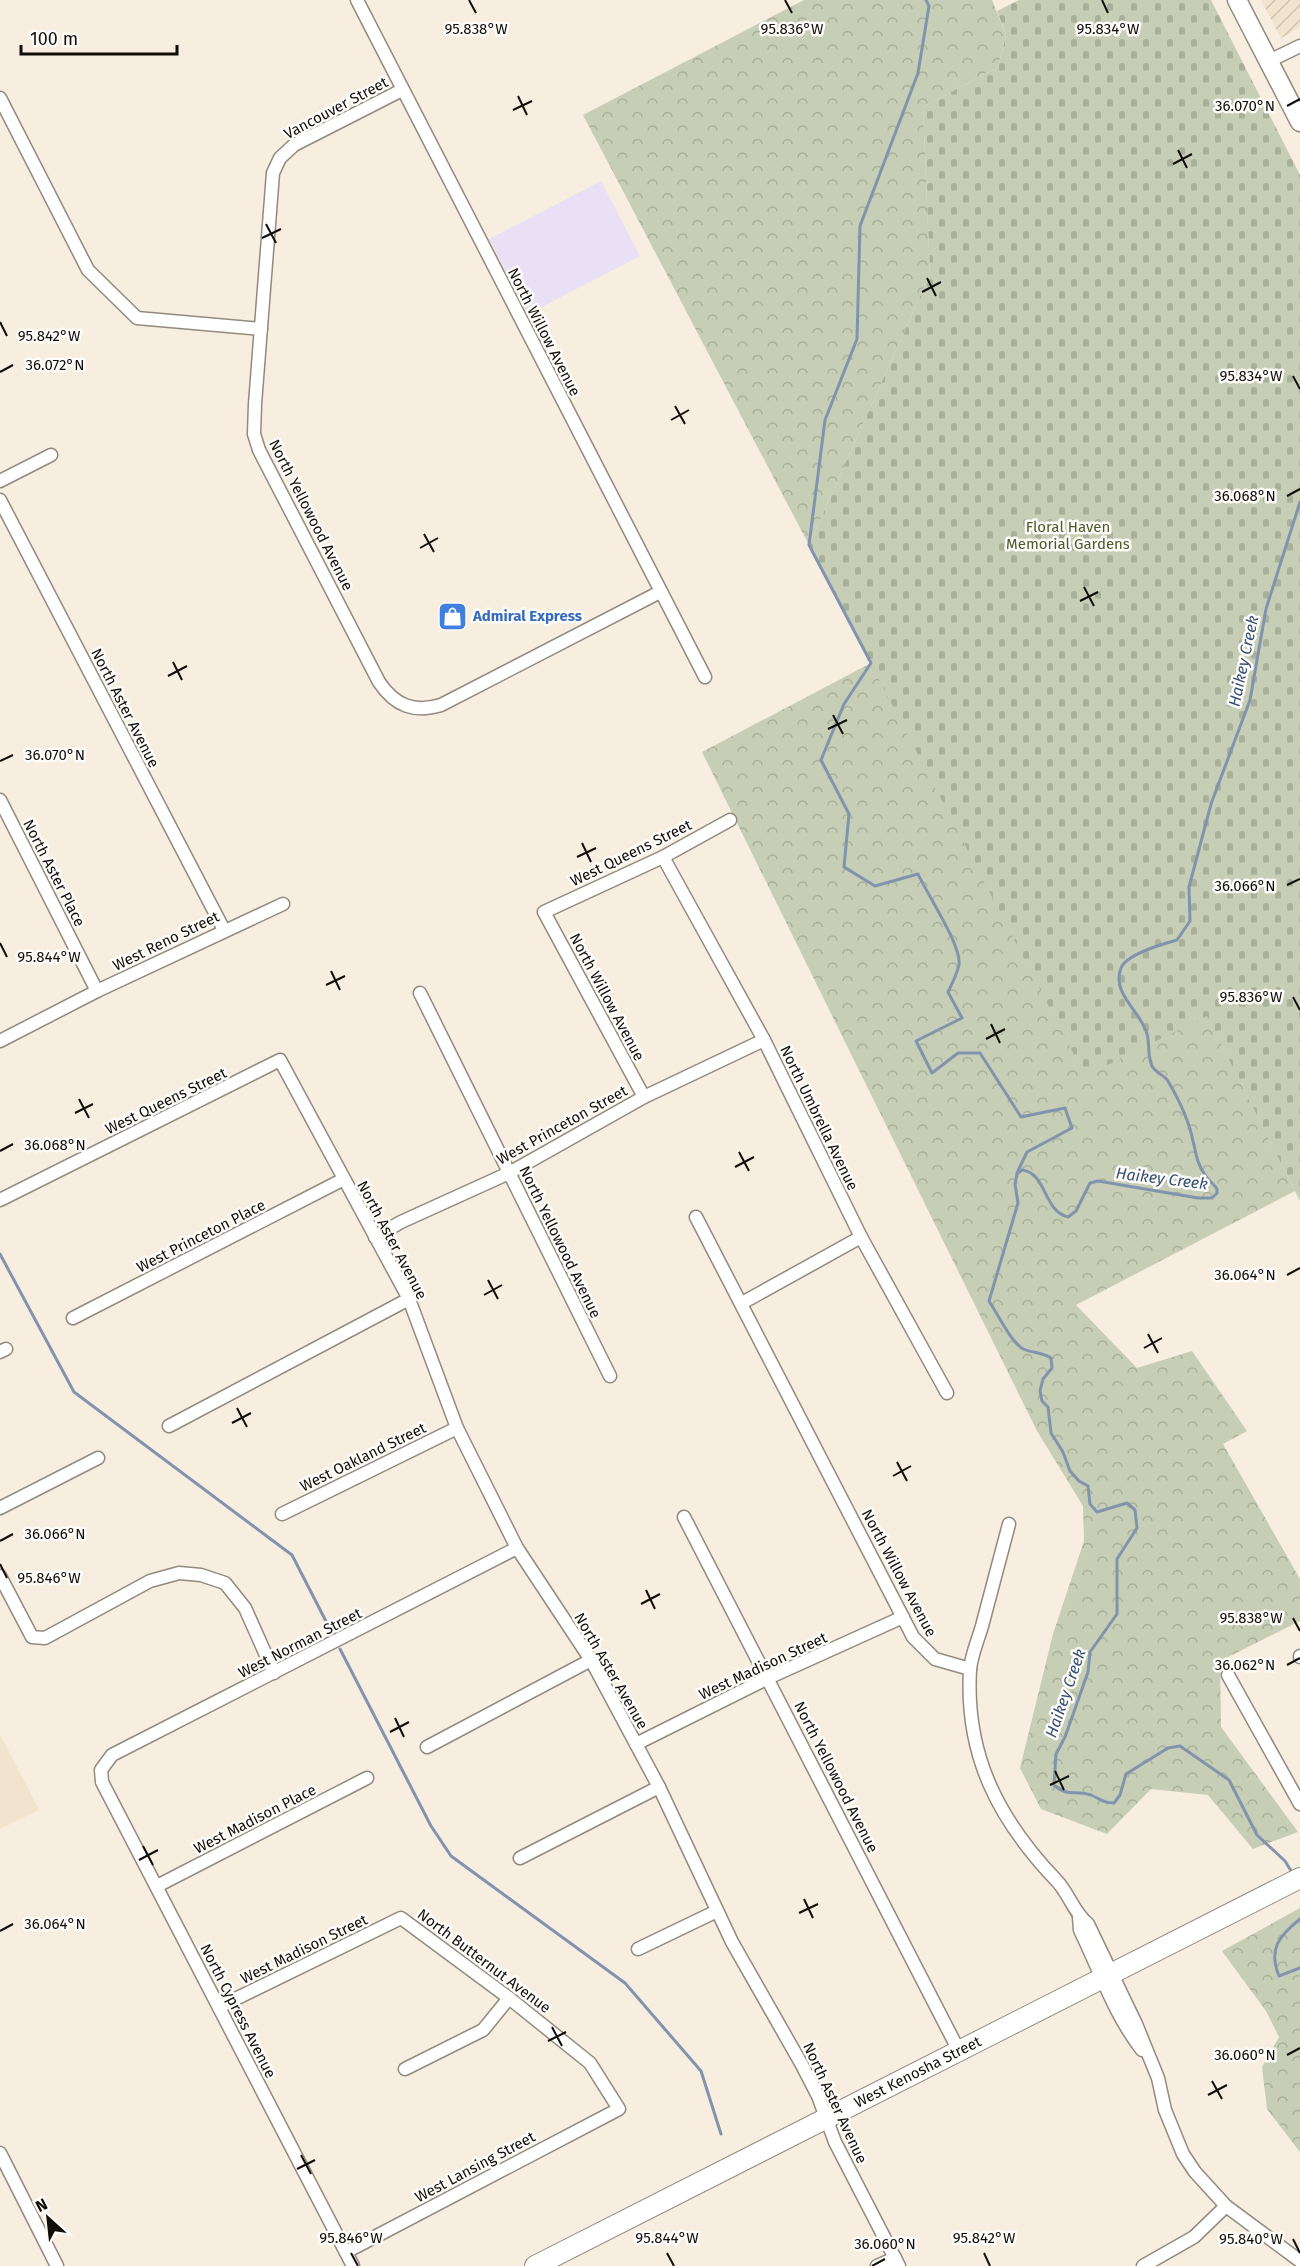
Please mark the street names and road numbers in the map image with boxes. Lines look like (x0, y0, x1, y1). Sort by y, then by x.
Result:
street label: Vancouver Street (281, 73, 392, 143)
street label: North Willow Avenue (504, 265, 584, 399)
street label: North Yellowood Avenue (265, 437, 357, 593)
street label: North Aster Avenue (87, 645, 163, 771)
street label: North Aster Place (19, 816, 89, 930)
street label: West Queens Street (567, 816, 695, 890)
street label: West Reno Street (110, 907, 223, 975)
street label: North Willow Avenue (566, 930, 648, 1064)
street label: North Umbrella Avenue (776, 1043, 862, 1193)
street label: West Queens Street (102, 1064, 230, 1138)
street label: West Princeton Street (494, 1081, 631, 1168)
street label: North Yellowood Avenue (515, 1163, 605, 1321)
street label: North Aster Avenue (353, 1178, 431, 1302)
street label: West Princeton Place (134, 1196, 268, 1276)
street label: West Oakland Street (297, 1418, 429, 1495)
street label: North Willow Avenue (858, 1506, 940, 1640)
street label: West Norman Street (235, 1604, 365, 1682)
street label: North Aster Avenue (570, 1610, 652, 1732)
street label: West Madison Street (696, 1628, 830, 1704)
street label: North Yellowood Avenue (790, 1699, 882, 1855)
street label: West Madison Place (191, 1780, 319, 1858)
street label: North Butternut Avenue (414, 1905, 554, 2017)
street label: West Madison Street (238, 1910, 371, 1988)
street label: North Cypress Avenue (196, 1941, 280, 2081)
street label: West Kenosha Street (851, 2032, 985, 2112)
street label: North Aster Avenue (799, 2040, 871, 2166)
street label: West Lansing Street (412, 2127, 539, 2206)

